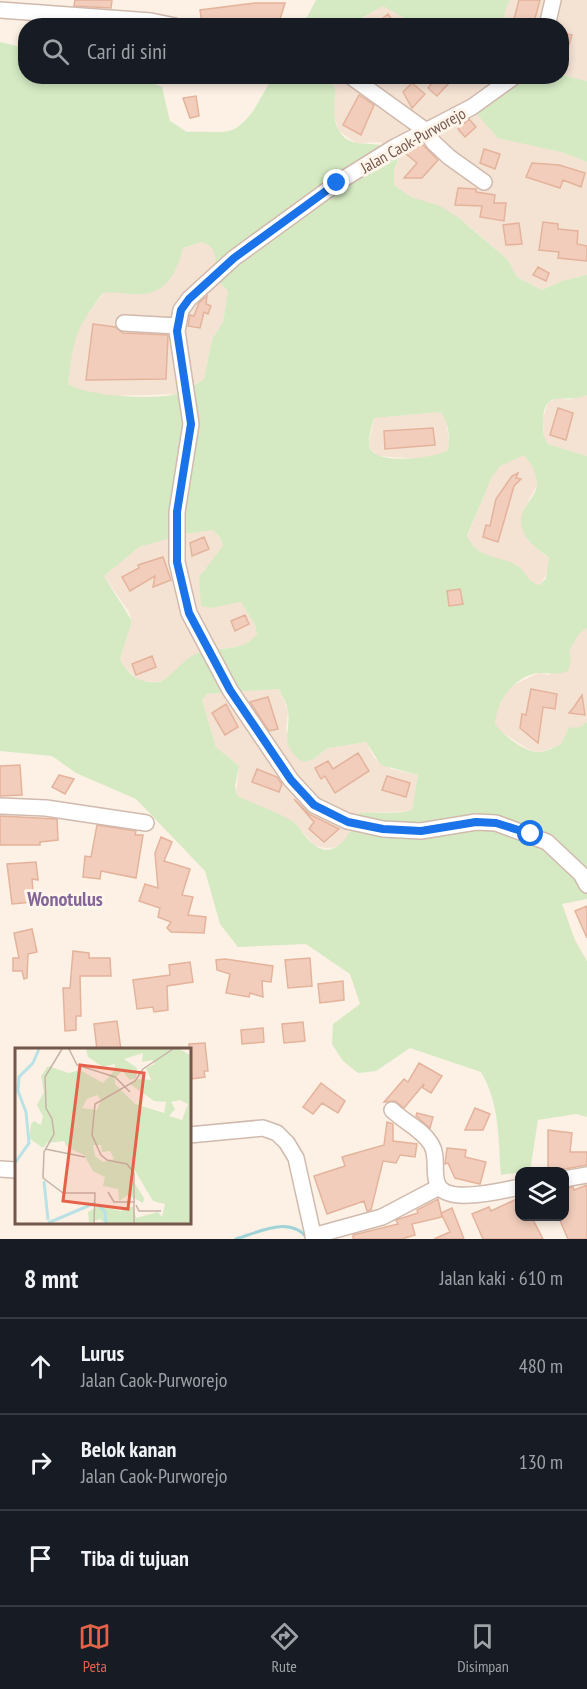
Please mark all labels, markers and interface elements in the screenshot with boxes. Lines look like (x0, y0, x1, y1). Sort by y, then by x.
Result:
search box (18, 18, 569, 84)
icon: search (39, 35, 72, 68)
text: Cari di sini (87, 37, 167, 65)
street label: Jalan Caok-Purworejo (356, 103, 469, 178)
route end (323, 169, 349, 195)
route start (517, 820, 543, 846)
district label: Wonotulus (26, 886, 103, 912)
inset map (15, 1048, 190, 1224)
map controls (515, 1167, 569, 1221)
button: layers (515, 1167, 569, 1221)
text: 8 mnt (24, 1262, 78, 1295)
text: Jalan kaki · 610 m (440, 1265, 563, 1291)
text: Lurus (81, 1339, 124, 1367)
icon: ahead (24, 1350, 57, 1383)
text: 480 m (519, 1353, 563, 1379)
text: Jalan Caok-Purworejo (81, 1367, 227, 1393)
text: Belok kanan (81, 1435, 176, 1463)
icon: right (24, 1446, 57, 1479)
text: 130 m (519, 1449, 563, 1475)
text: Jalan Caok-Purworejo (81, 1463, 227, 1489)
icon: arrive (24, 1542, 57, 1575)
text: Tiba di tujuan (81, 1544, 189, 1572)
tab: Peta (78, 1620, 111, 1676)
tab: Rute (268, 1620, 301, 1676)
tab: Disimpan (457, 1620, 509, 1676)

